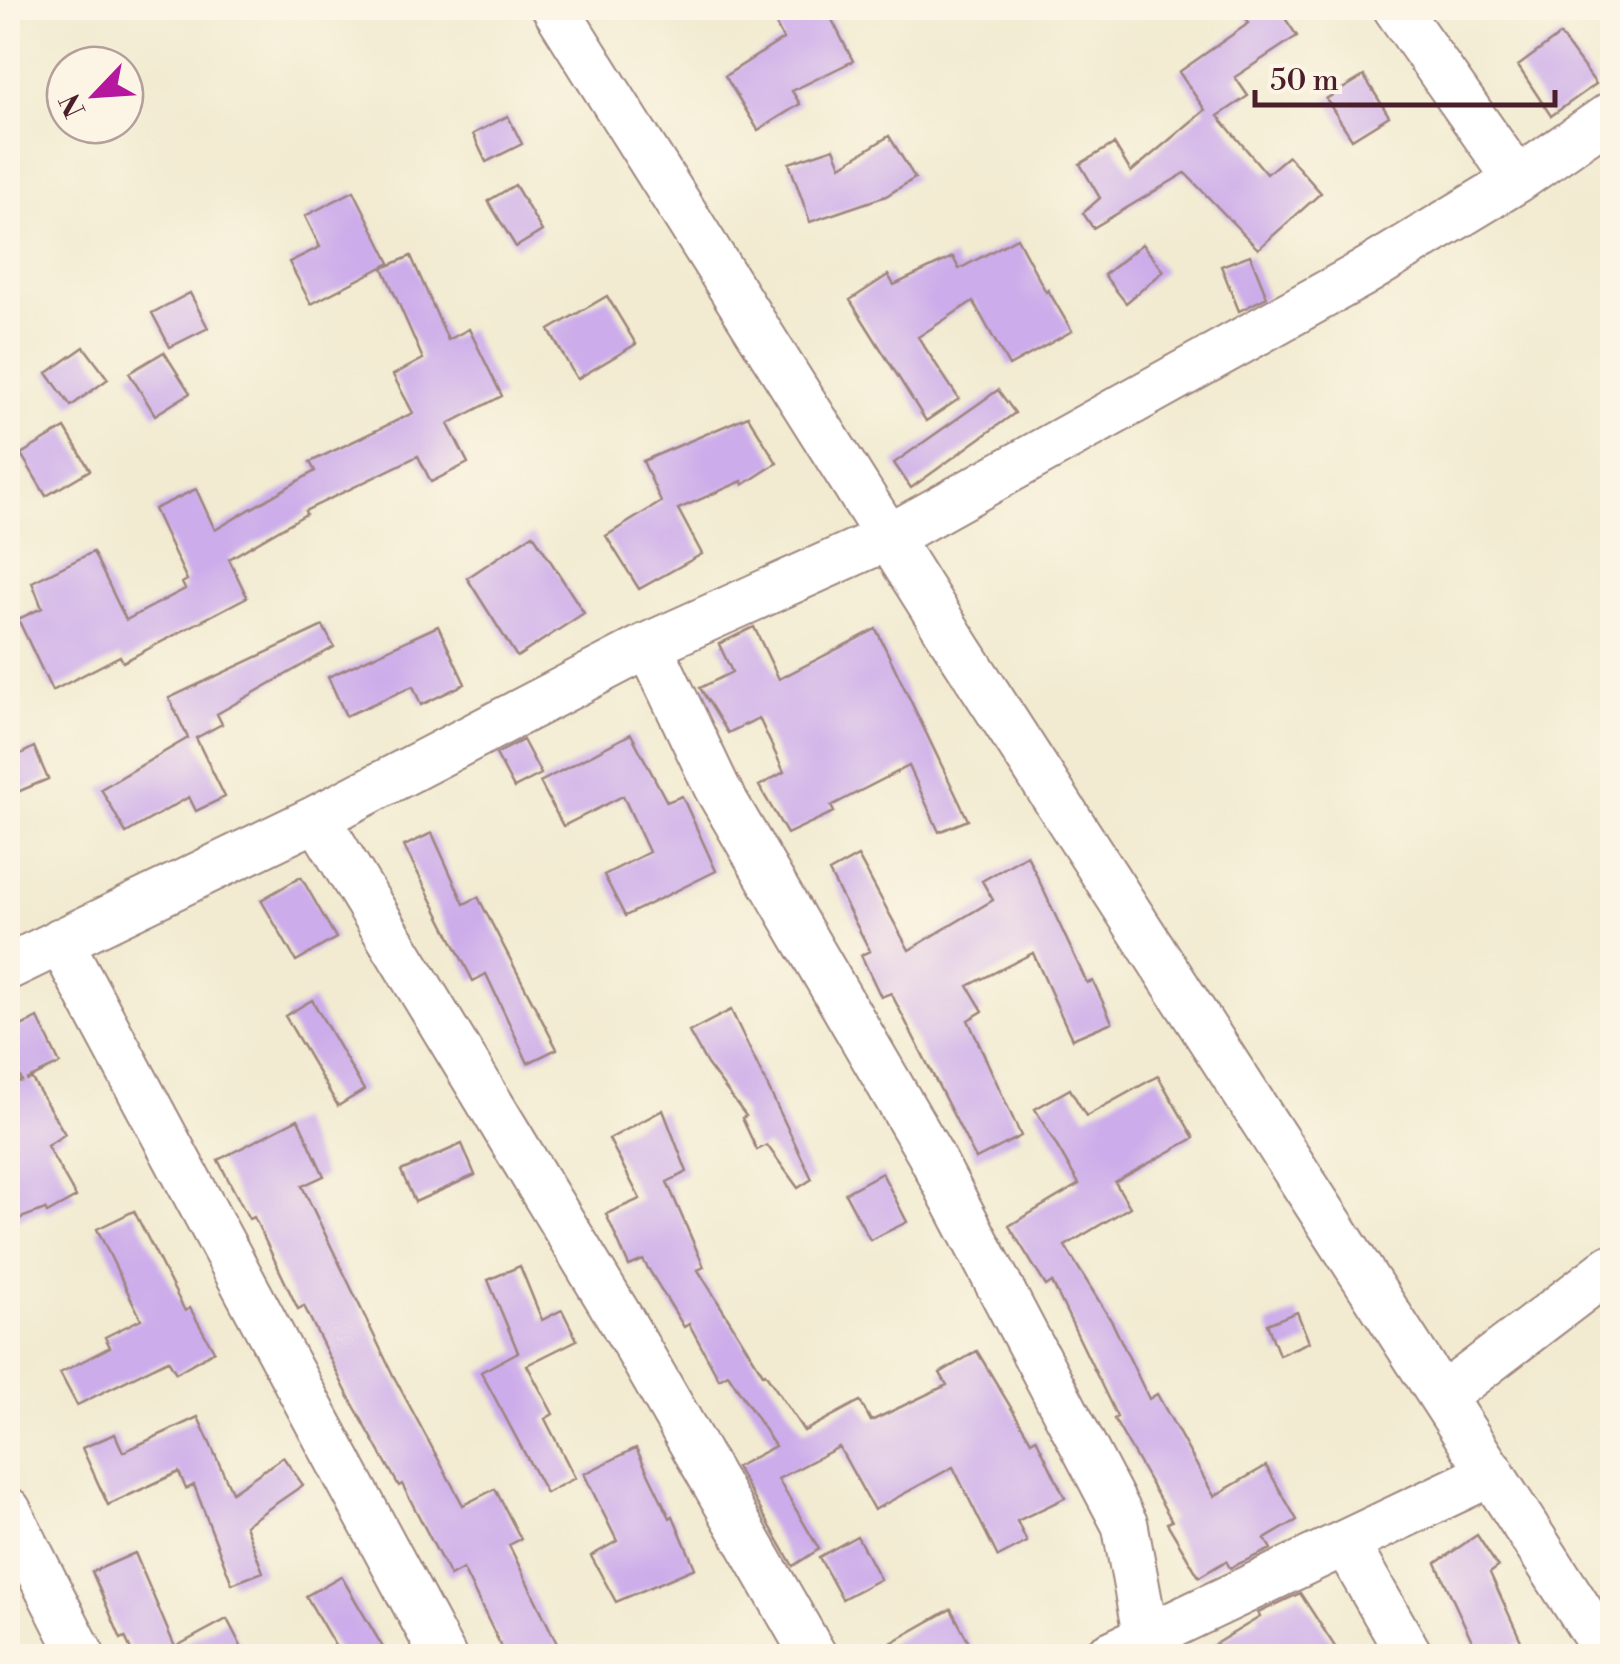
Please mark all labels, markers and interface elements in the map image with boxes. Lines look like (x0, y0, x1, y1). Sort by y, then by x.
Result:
north arrow (45, 45, 145, 145)
scale bar (1255, 45, 1555, 107)
text: 50 m (1270, 62, 1339, 100)
text: N (53, 87, 94, 122)

